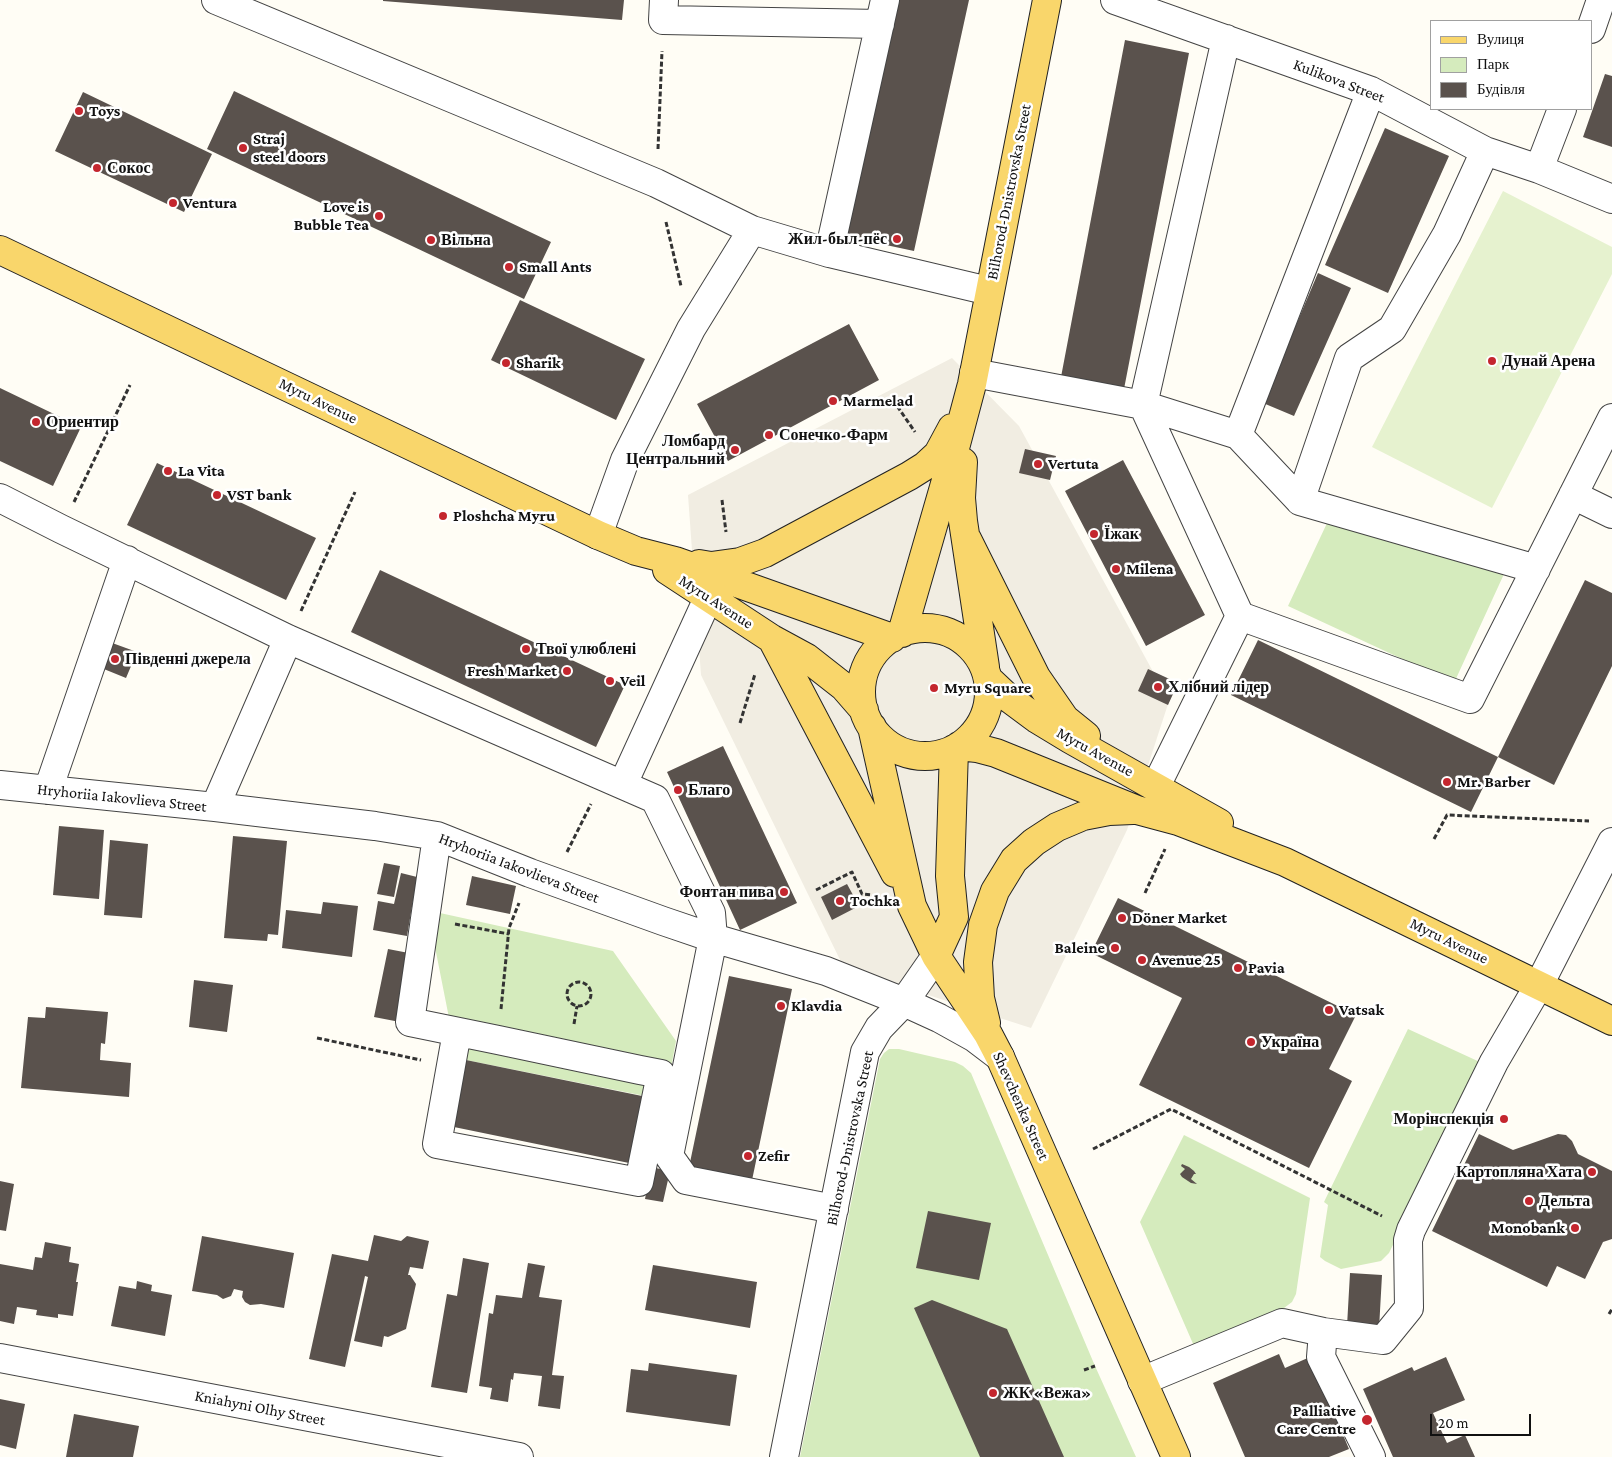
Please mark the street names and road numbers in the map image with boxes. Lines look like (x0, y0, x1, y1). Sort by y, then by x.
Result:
street label: Kulikova Street (1291, 55, 1387, 107)
street label: Bilhorod-Dnistrovska Street (983, 103, 1035, 281)
street label: Myru Avenue (276, 374, 360, 428)
street label: Myru Avenue (675, 571, 757, 633)
street label: Myru Avenue (1053, 723, 1137, 781)
street label: Hryhoriia Iakovlieva Street (36, 780, 208, 816)
street label: Hryhoriia Iakovlieva Street (436, 829, 602, 907)
street label: Myru Avenue (1407, 914, 1491, 968)
street label: Bilhorod-Dnistrovska Street (822, 1049, 878, 1227)
street label: Shevchenka Street (989, 1049, 1053, 1163)
street label: Kniahyni Olhy Street (193, 1386, 327, 1430)

